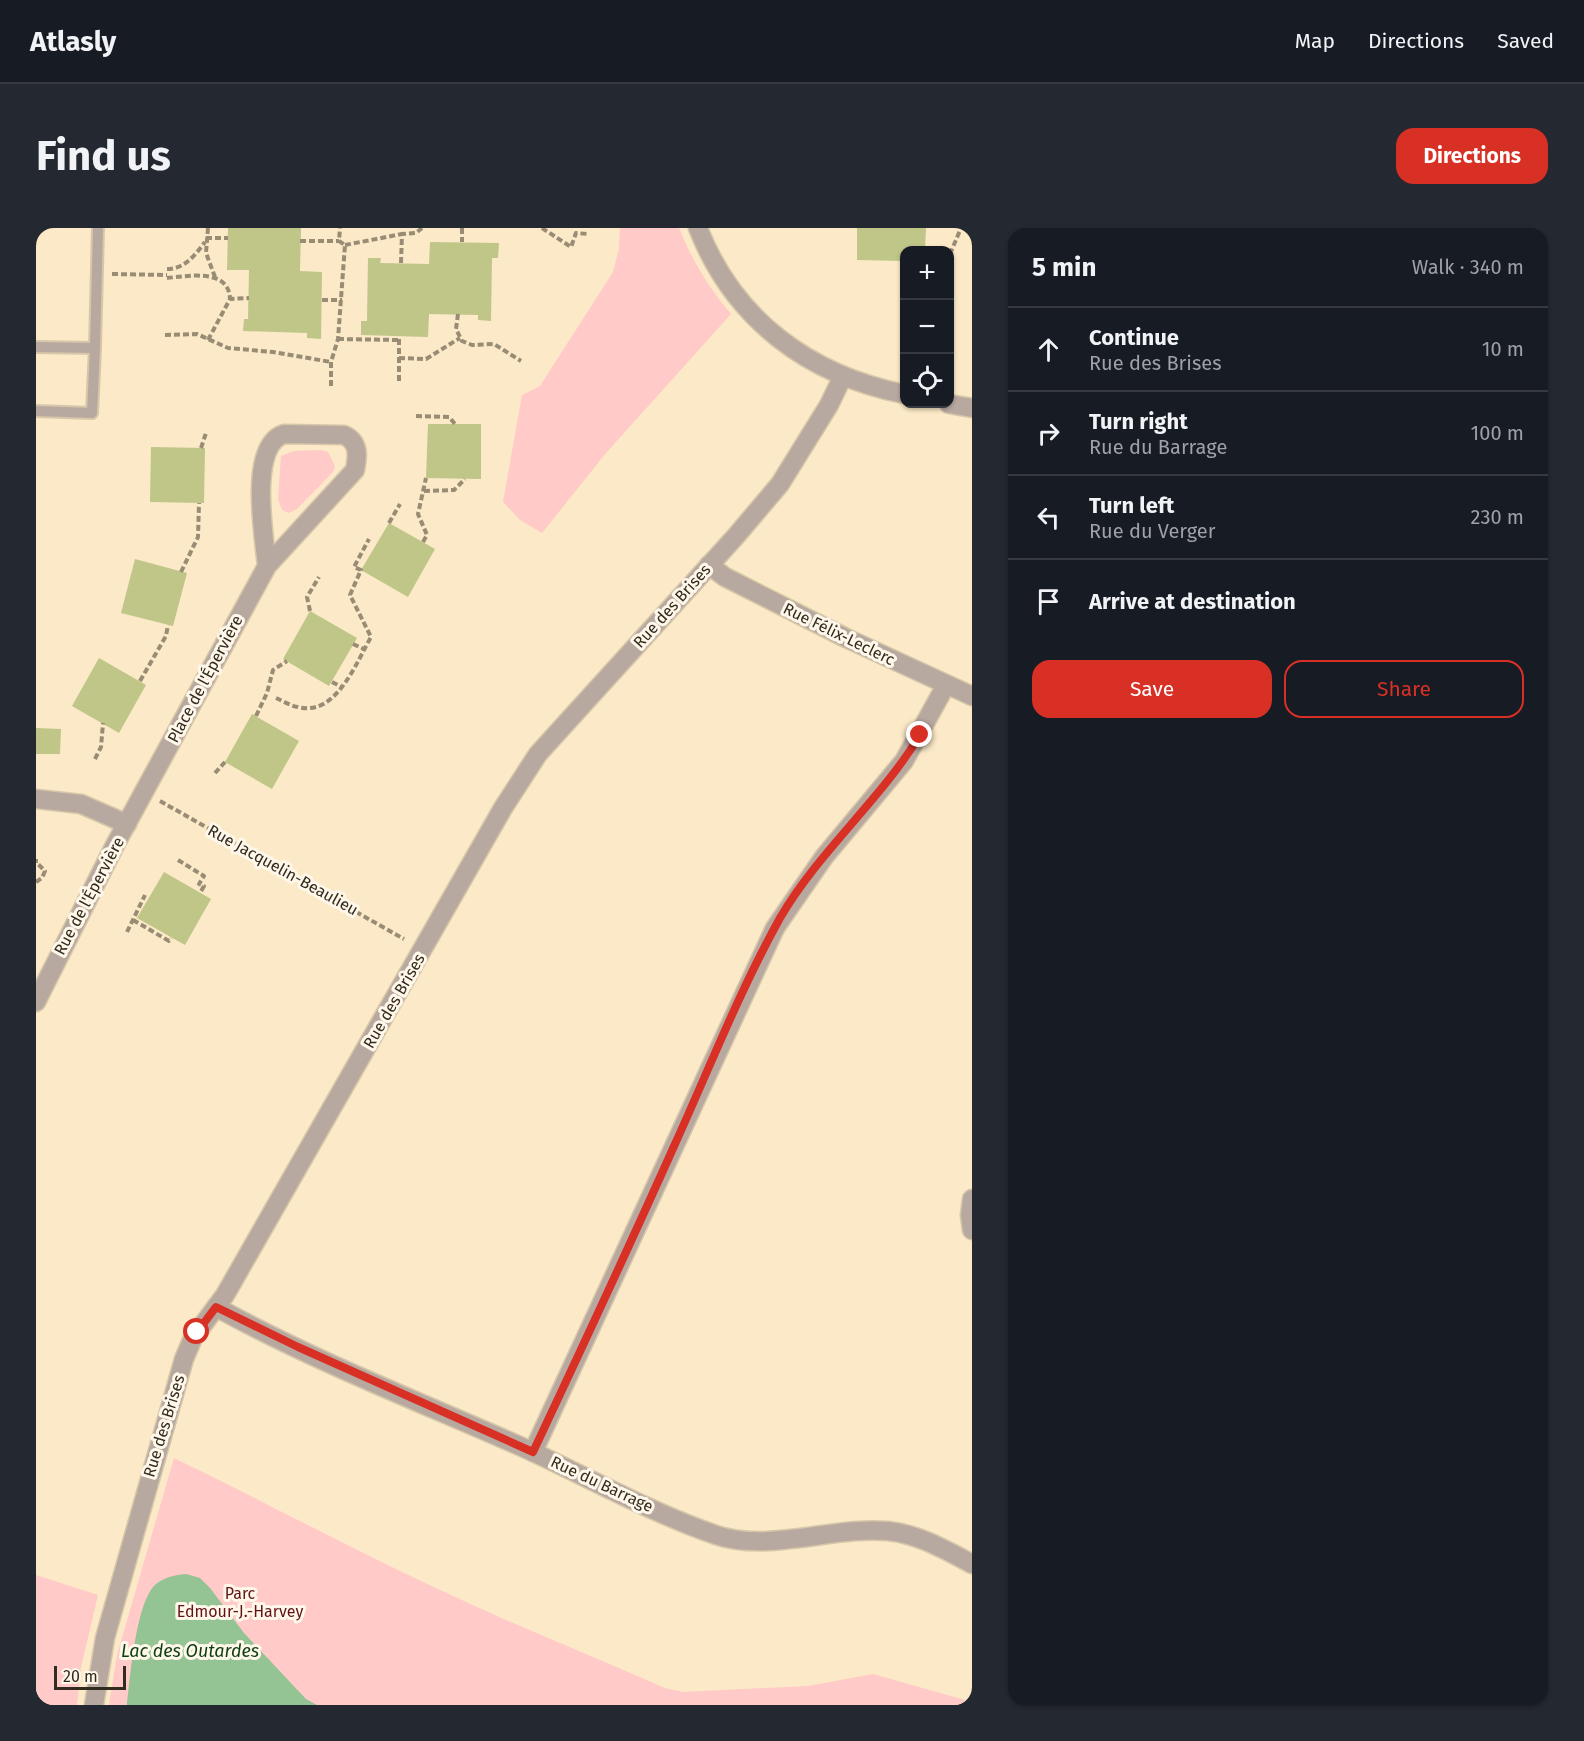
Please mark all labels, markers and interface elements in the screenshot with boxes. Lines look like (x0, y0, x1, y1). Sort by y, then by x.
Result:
text: Atlasly (30, 25, 116, 58)
text: Map (1295, 28, 1335, 54)
text: Directions (1368, 28, 1464, 54)
text: Saved (1497, 28, 1554, 54)
button: Directions (1396, 128, 1548, 184)
text: Find us (36, 131, 171, 181)
map controls (900, 246, 954, 408)
button: + (900, 246, 954, 300)
text: 5 min (1032, 252, 1096, 283)
text: Walk · 340 m (1412, 255, 1524, 279)
button: − (900, 300, 954, 354)
text: Continue (1089, 324, 1179, 351)
icon: ahead (1032, 333, 1065, 366)
text: 10 m (1482, 337, 1524, 361)
text: Rue des Brises (1089, 351, 1222, 375)
button: locate (900, 354, 954, 408)
text: Turn right (1089, 408, 1188, 435)
icon: right (1032, 417, 1065, 450)
text: 100 m (1471, 421, 1524, 445)
text: Rue du Barrage (1089, 435, 1227, 459)
text: Turn left (1089, 492, 1174, 519)
icon: left (1032, 501, 1065, 534)
text: 230 m (1471, 505, 1524, 529)
text: Rue du Verger (1089, 519, 1215, 543)
street label: Rue des Brises (629, 560, 715, 652)
icon: arrive (1032, 585, 1065, 618)
text: Arrive at destination (1089, 588, 1296, 615)
street label: Rue Félix-Leclerc (780, 599, 898, 669)
street label: Place de l'Épervière (163, 612, 247, 746)
button: Save (1032, 660, 1272, 718)
button: Share (1284, 660, 1524, 718)
route end (906, 721, 932, 747)
street label: Rue Jacquelin-Beaulieu (204, 821, 362, 919)
street label: Rue de l'Épervière (49, 833, 128, 958)
street label: Rue des Brises (359, 950, 429, 1052)
route start (183, 1318, 209, 1344)
street label: Rue des Brises (139, 1373, 189, 1479)
street label: Rue du Barrage (548, 1452, 656, 1516)
park label: Parc Edmour-J.-Harvey (177, 1584, 303, 1621)
water label: Lac des Outardes (121, 1640, 259, 1662)
scale bar (54, 1663, 126, 1690)
text: 20 m (63, 1667, 98, 1686)

